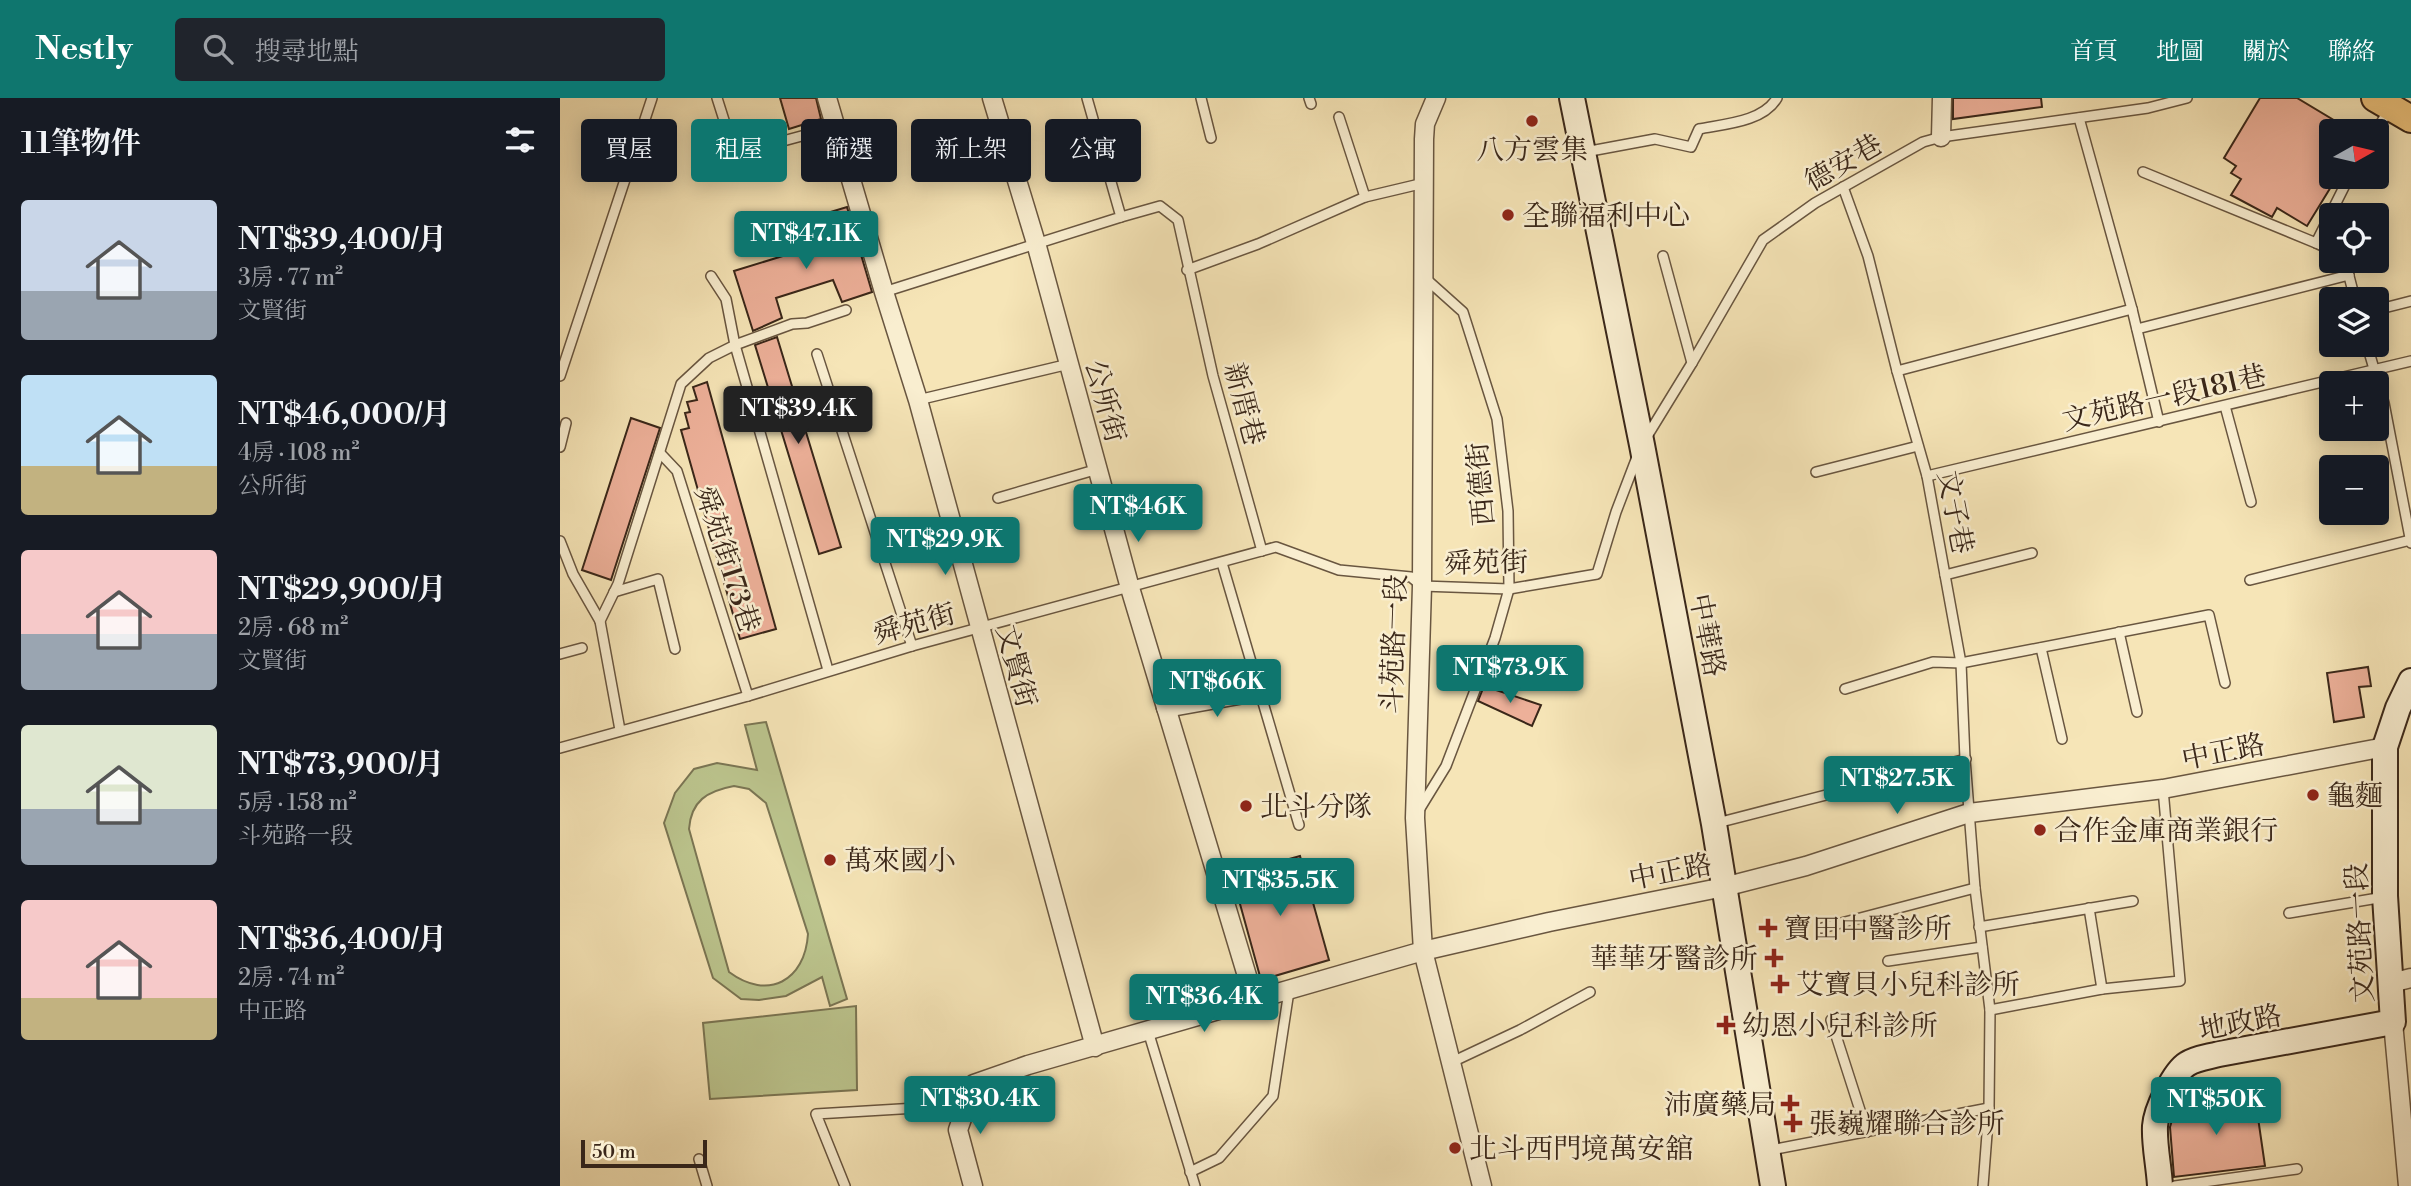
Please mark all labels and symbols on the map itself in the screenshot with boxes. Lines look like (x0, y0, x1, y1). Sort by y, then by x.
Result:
marker: 八方雲集 (1524, 113, 1540, 129)
north arrow (2319, 119, 2389, 189)
street label: 德安巷 (1799, 127, 1889, 199)
place label: 八方雲集 (1476, 133, 1588, 168)
place label: 全聯福利中心 (1522, 199, 1690, 234)
marker: 全聯福利中心 (1500, 207, 1516, 223)
pin: NT$47.1K (734, 212, 878, 271)
street label: 公所街 (1077, 356, 1132, 446)
street label: 文苑路一段181巷 (2059, 358, 2270, 439)
street label: 新厝巷 (1216, 359, 1271, 449)
pin: NT$39.4K (726, 386, 870, 446)
street label: 西德街 (1460, 440, 1503, 527)
street label: 文子巷 (1929, 468, 1980, 557)
street label: 舜苑街173巷 (686, 482, 767, 637)
pin: NT$46K (1081, 484, 1195, 544)
pin: NT$29.9K (873, 518, 1017, 577)
street label: 舜苑街 (1444, 545, 1528, 582)
street label: 斗苑路一段 (1375, 573, 1414, 715)
street label: 中華路 (1681, 591, 1732, 680)
street label: 舜苑街 (869, 597, 959, 652)
street label: 文賢街 (988, 621, 1043, 711)
pin: NT$73.9K (1438, 646, 1582, 705)
pin: NT$66K (1160, 660, 1274, 719)
street label: 中正路 (2179, 727, 2268, 778)
pin: NT$27.5K (1825, 756, 1969, 816)
place label: 龜麵 (2327, 779, 2383, 814)
marker: 龜麵 (2305, 787, 2321, 803)
place label: 北斗分隊 (1260, 790, 1372, 825)
marker: 北斗分隊 (1238, 798, 1254, 814)
place label: 合作金庫商業銀行 (2054, 814, 2278, 849)
marker: 合作金庫商業銀行 (2032, 822, 2048, 838)
place label: 萬來國小 (844, 844, 956, 879)
street label: 中正路 (1626, 847, 1715, 898)
marker: 萬來國小 (822, 852, 838, 868)
pin: NT$35.5K (1208, 858, 1352, 918)
street label: 文苑路一段 (2339, 862, 2382, 1004)
place label: 寶田中醫診所 (1784, 912, 1952, 947)
marker: 寶田中醫診所 (1758, 918, 1778, 938)
place label: 華華牙醫診所 (1590, 942, 1758, 977)
marker: 華華牙醫診所 (1764, 948, 1784, 968)
place label: 艾寶貝小兒科診所 (1796, 968, 2020, 1003)
pin: NT$36.4K (1132, 974, 1276, 1034)
marker: 艾寶貝小兒科診所 (1770, 974, 1790, 994)
street label: 地政路 (2196, 998, 2285, 1049)
place label: 幼恩小兒科診所 (1742, 1009, 1938, 1044)
marker: 幼恩小兒科診所 (1716, 1015, 1736, 1035)
pin: NT$30.4K (908, 1076, 1052, 1136)
pin: NT$50K (2159, 1077, 2273, 1137)
place label: 沛廣藥局 (1664, 1088, 1776, 1123)
marker: 沛廣藥局 (1782, 1096, 1798, 1112)
place label: 張巍耀聯合診所 (1809, 1107, 2005, 1142)
marker: 張巍耀聯合診所 (1783, 1113, 1803, 1133)
place label: 北斗西門境萬安舘 (1469, 1132, 1693, 1167)
scale bar (581, 1137, 707, 1169)
marker: 北斗西門境萬安舘 (1447, 1140, 1463, 1156)

